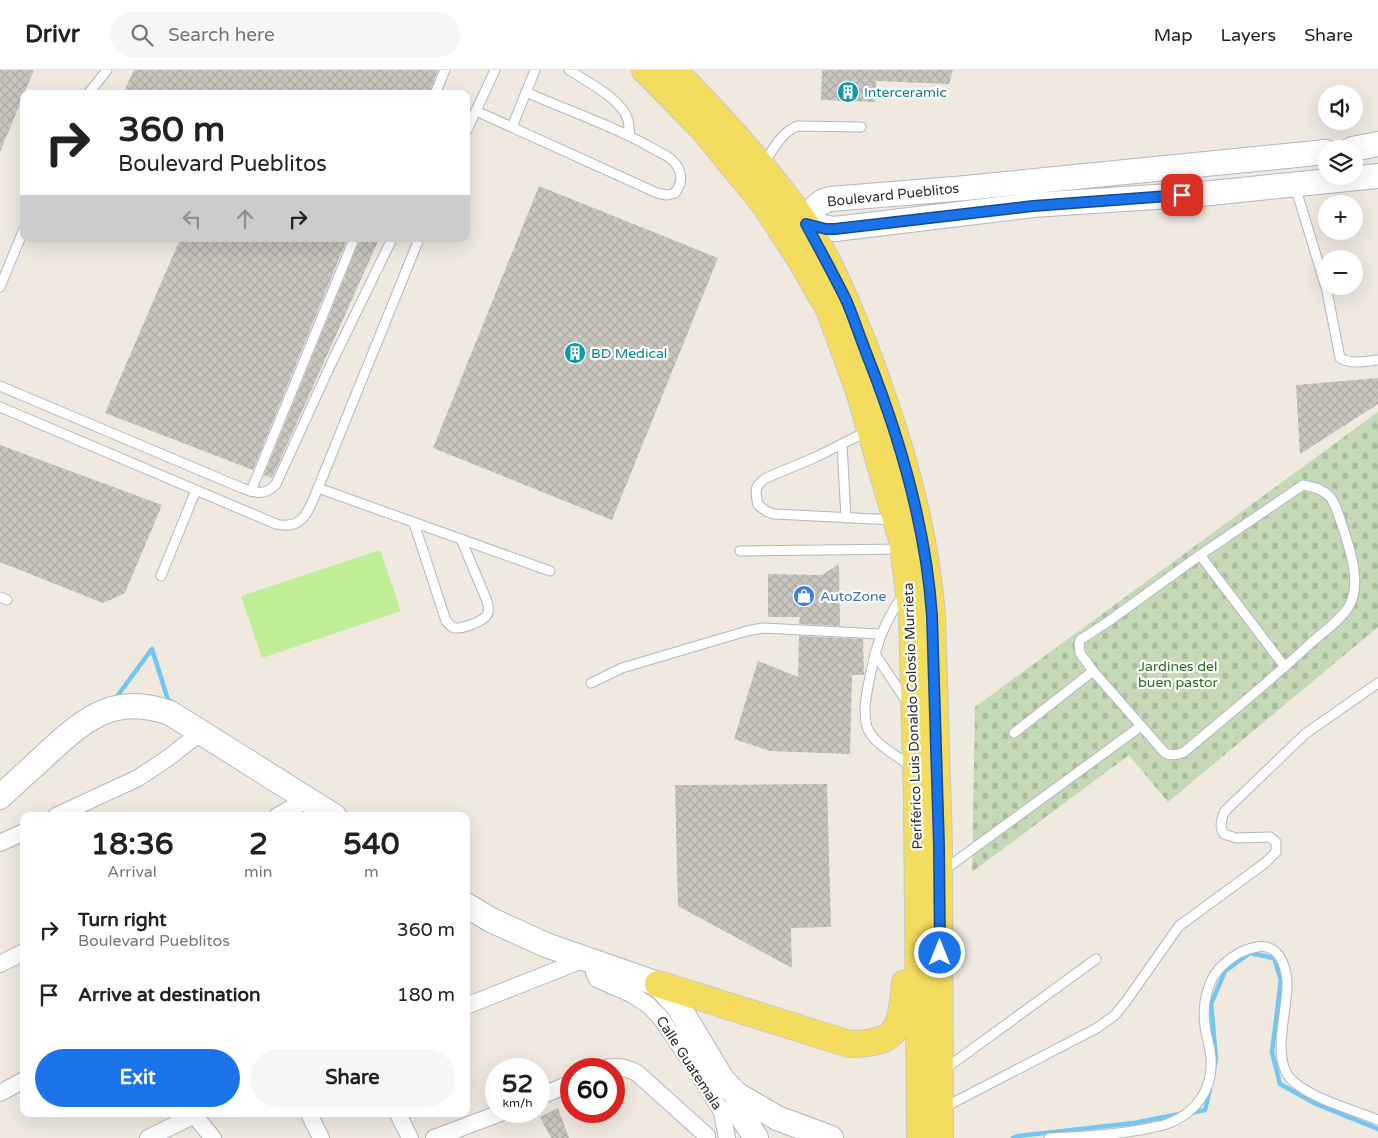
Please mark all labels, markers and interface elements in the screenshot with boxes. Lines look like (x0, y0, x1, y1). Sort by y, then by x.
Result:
search box (110, 12, 460, 57)
text: Drivr (25, 20, 80, 49)
icon: search (128, 21, 156, 49)
text: Search here (168, 24, 275, 46)
text: Map (1154, 24, 1193, 46)
text: Layers (1221, 24, 1276, 46)
text: Share (1304, 24, 1353, 46)
building icon: Interceramic (836, 80, 860, 104)
place label: Interceramic (864, 84, 947, 101)
map controls (1318, 85, 1363, 295)
button: sound (1318, 85, 1363, 130)
text: 360 m (118, 109, 225, 151)
icon: right (35, 110, 100, 175)
button: layers (1318, 140, 1363, 185)
text: Boulevard Pueblitos (118, 151, 327, 177)
pin (1161, 174, 1203, 216)
street label: Boulevard Pueblitos (826, 180, 960, 210)
icon: arrive (1168, 181, 1196, 209)
button: + (1318, 195, 1363, 240)
icon: left (178, 205, 206, 233)
icon: ahead (231, 205, 259, 233)
icon: right (284, 205, 312, 233)
button: − (1318, 250, 1363, 295)
building icon: BD Medical (563, 341, 587, 365)
place label: BD Medical (591, 345, 667, 362)
street label: Periférico Luis Donaldo Colosio Murrieta (900, 582, 926, 850)
shop icon: AutoZone (792, 584, 816, 608)
place label: AutoZone (820, 588, 887, 605)
park label: Jardines del buen pastor (1138, 658, 1219, 691)
text: 18:36 (90, 826, 174, 863)
text: 2 (249, 826, 268, 863)
text: 540 (343, 826, 400, 863)
text: Arrival (107, 862, 157, 882)
text: min (244, 862, 273, 882)
text: m (364, 862, 379, 882)
text: Turn right (78, 909, 166, 931)
icon: right (35, 916, 63, 944)
text: 360 m (397, 919, 455, 941)
position arrow (913, 926, 965, 978)
text: Boulevard Pueblitos (78, 931, 230, 951)
icon: arrive (35, 981, 63, 1009)
text: Arrive at destination (78, 984, 261, 1006)
text: 180 m (397, 984, 455, 1006)
street label: Calle Guatemala (652, 1013, 726, 1113)
button: Exit (35, 1049, 240, 1107)
button: Share (250, 1049, 455, 1107)
speed limit sign: 60 (560, 1058, 625, 1123)
text: 52 (502, 1069, 533, 1099)
text: km/h (502, 1096, 533, 1110)

